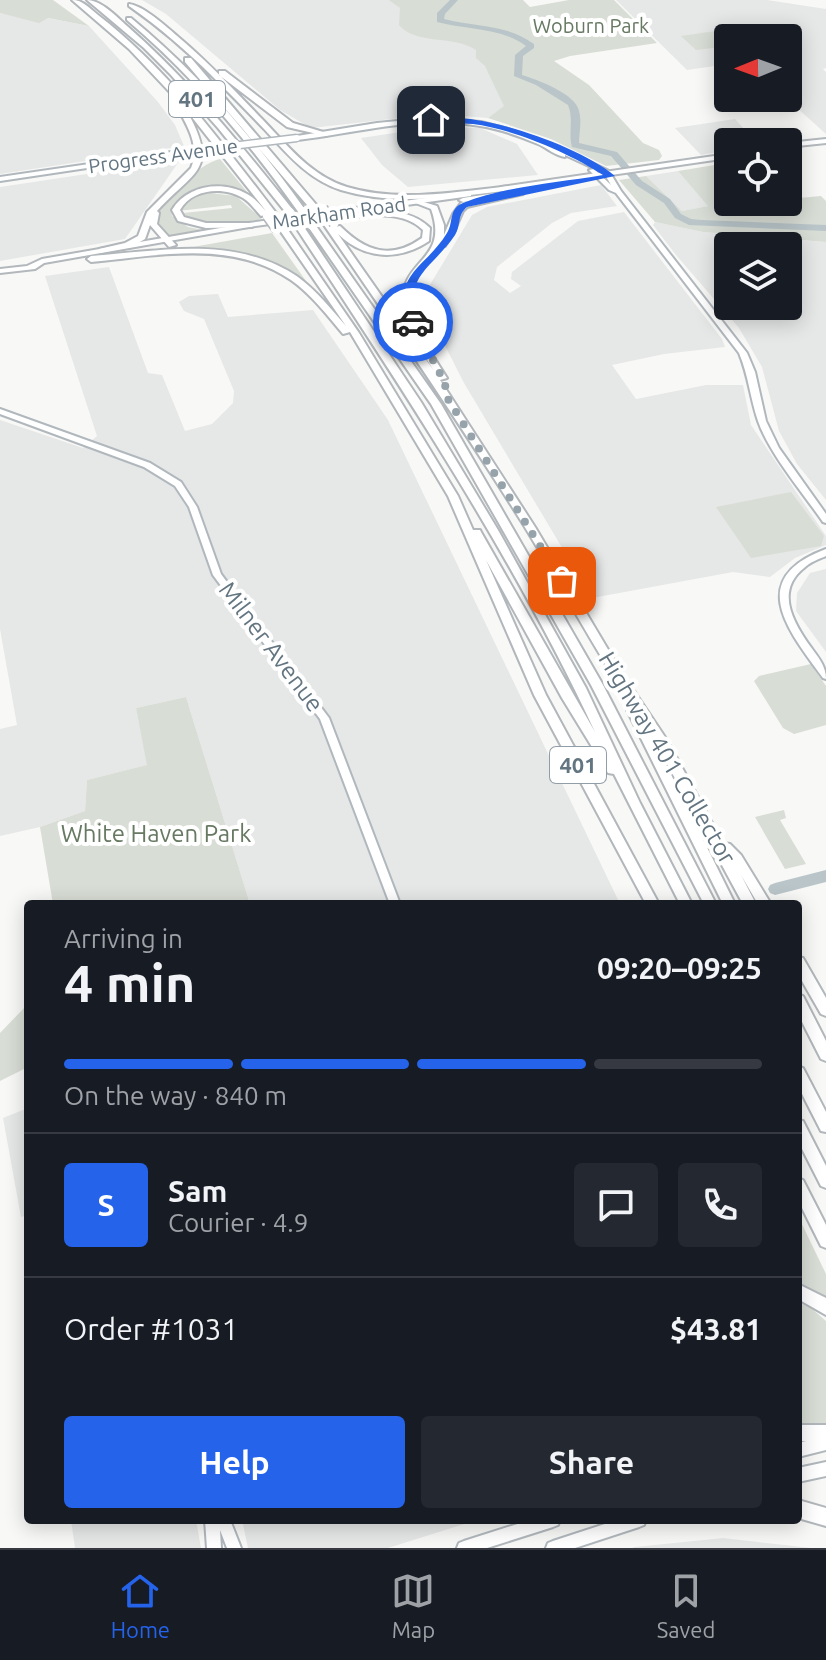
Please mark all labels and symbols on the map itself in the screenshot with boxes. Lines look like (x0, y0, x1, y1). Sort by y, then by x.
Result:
park label: Woburn Park (533, 14, 649, 37)
north arrow (714, 24, 802, 112)
road number: 401 (169, 81, 225, 117)
pin (397, 86, 465, 154)
street label: Progress Avenue (87, 134, 239, 177)
street label: Markham Road (270, 192, 407, 233)
courier (373, 282, 453, 362)
pin (528, 547, 596, 615)
street label: Milner Avenue (214, 577, 329, 717)
street label: Highway 401 Collector (593, 647, 741, 869)
road number: 401 (550, 747, 606, 783)
park label: White Haven Park (61, 820, 251, 847)

